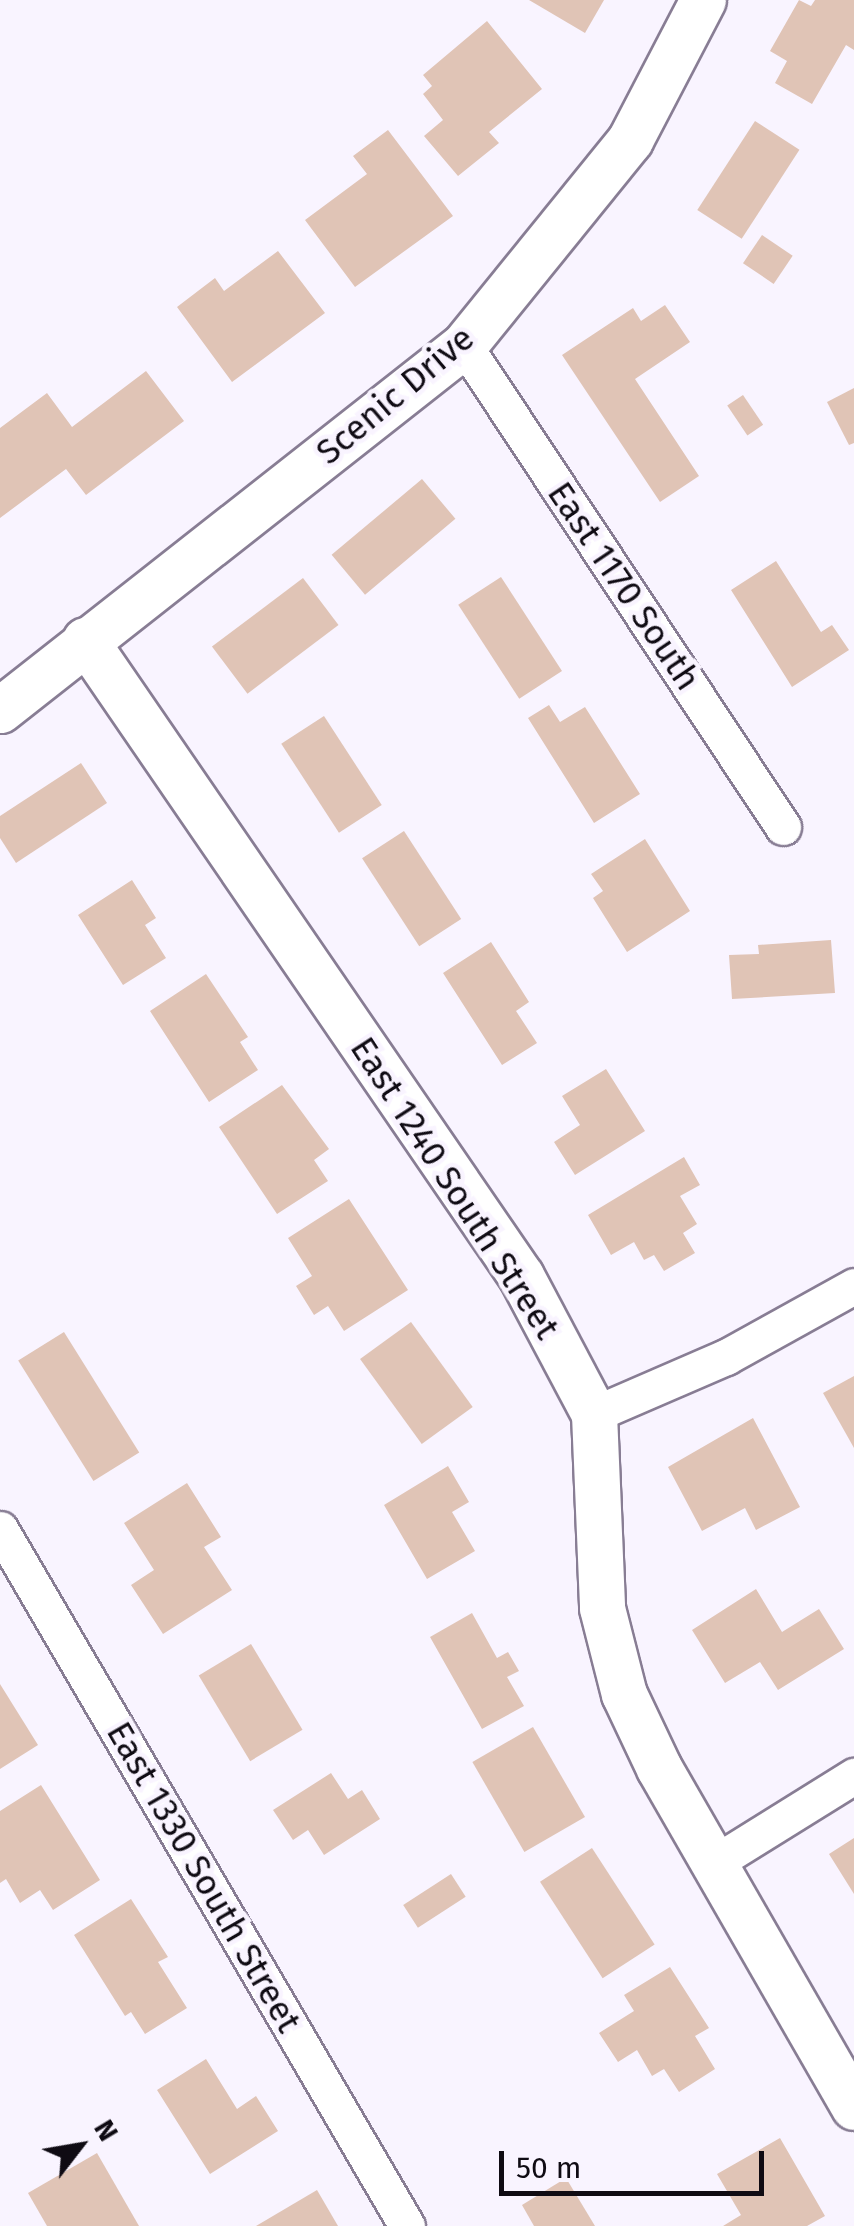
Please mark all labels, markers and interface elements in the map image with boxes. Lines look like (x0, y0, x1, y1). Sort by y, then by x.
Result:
street label: Scenic Drive (308, 317, 482, 473)
street label: East 1170 South (539, 474, 709, 698)
street label: East 1240 South Street (342, 1029, 568, 1347)
street label: East 1330 South Street (98, 1714, 310, 2040)
north arrow (30, 2096, 130, 2196)
text: N (87, 2114, 125, 2147)
scale bar (504, 2131, 769, 2193)
text: 50 m (516, 2150, 581, 2186)

